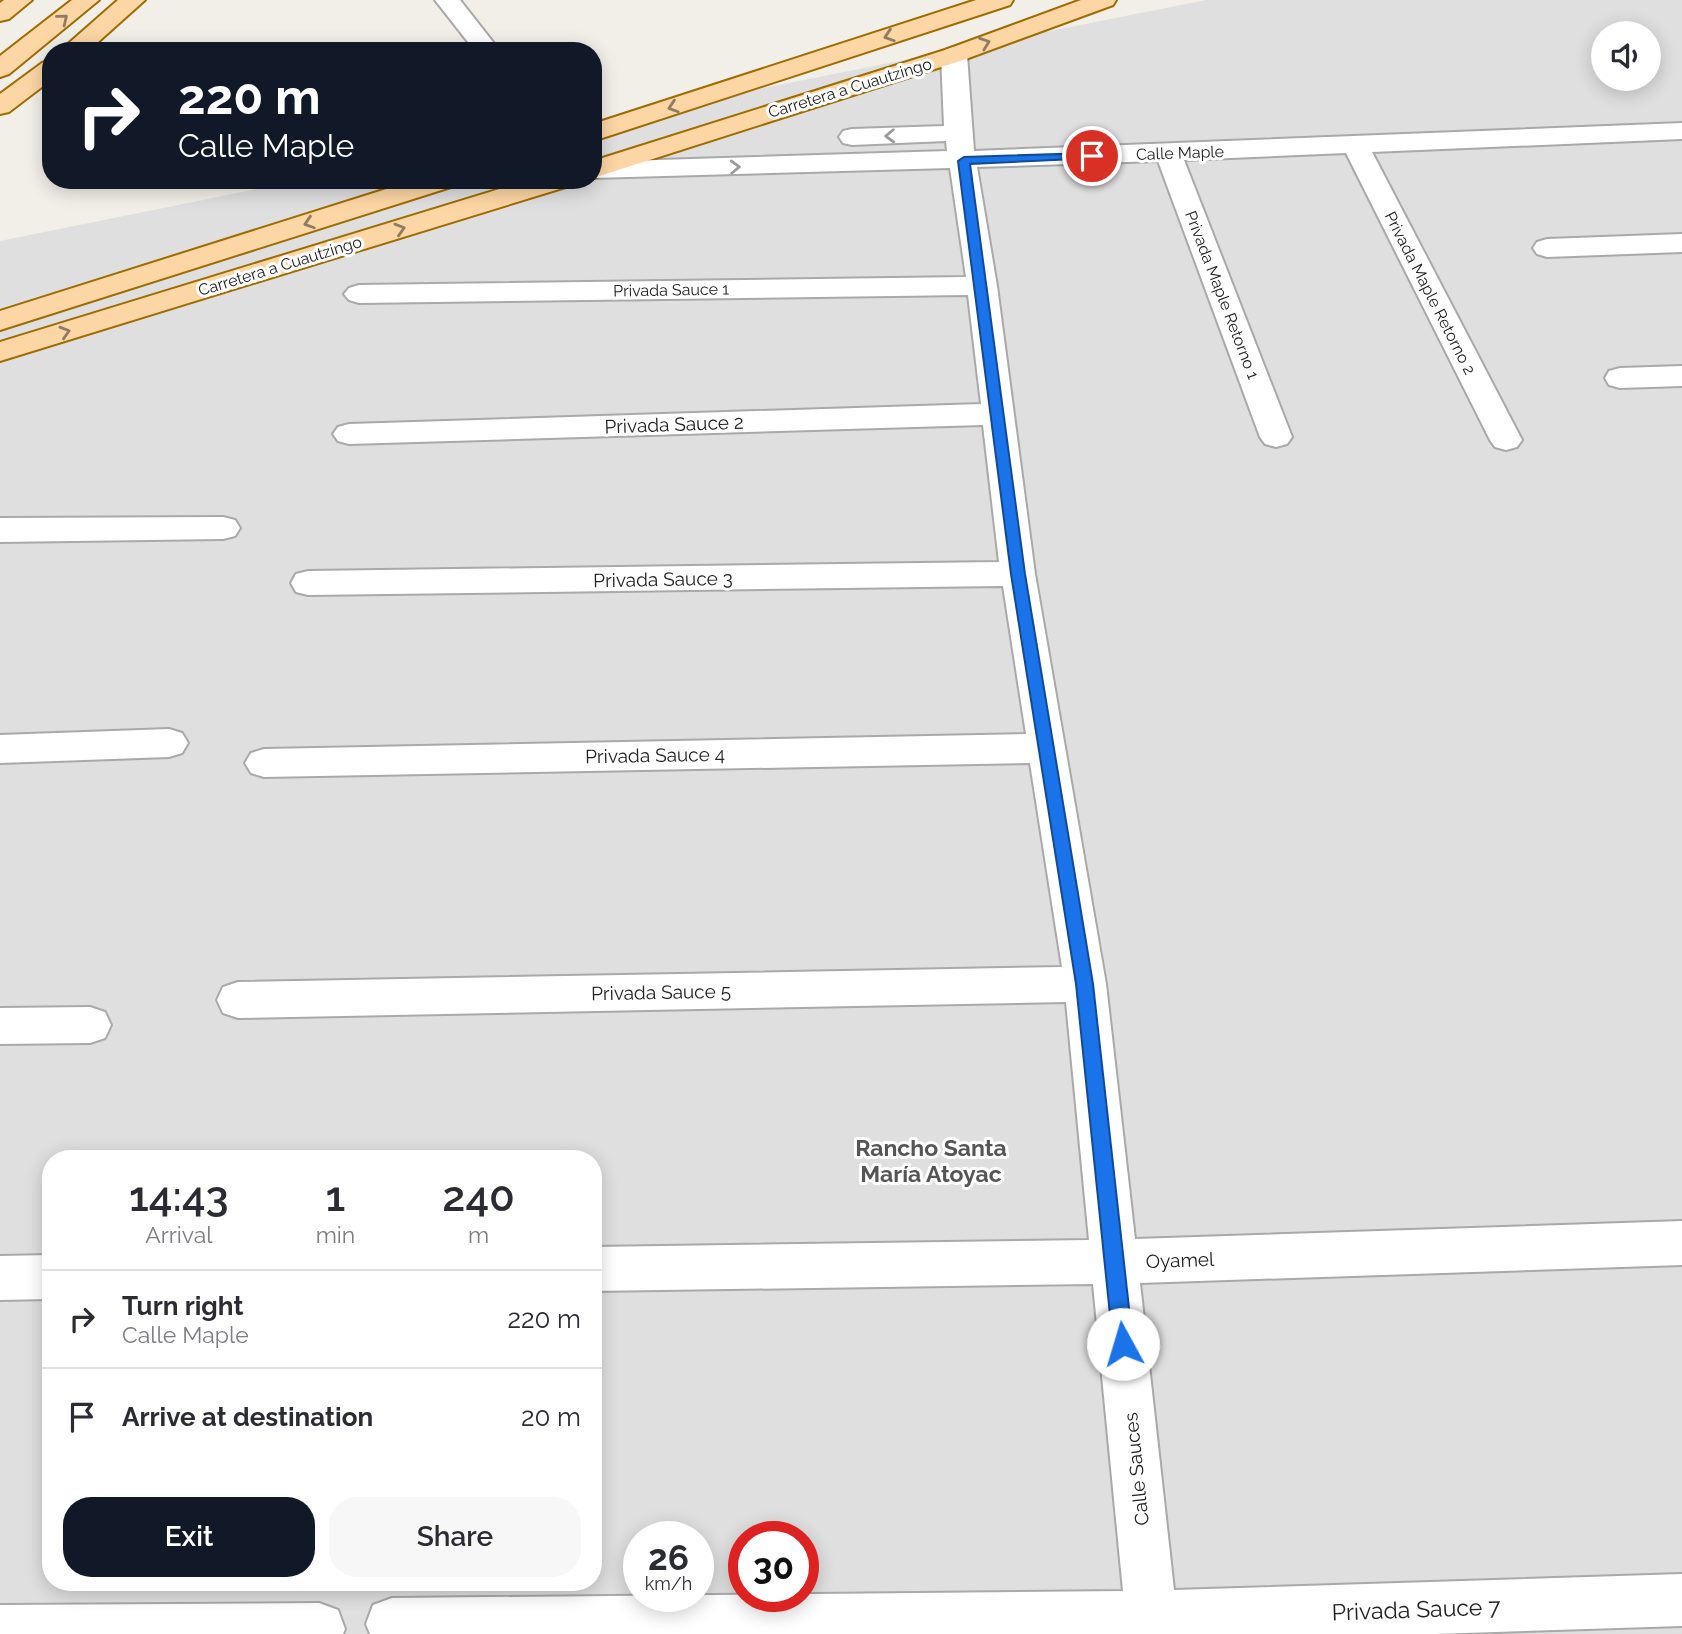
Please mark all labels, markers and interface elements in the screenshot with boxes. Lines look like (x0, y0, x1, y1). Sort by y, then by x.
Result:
one-way arrow (55, 15, 67, 28)
map controls (1591, 21, 1661, 91)
button: sound (1591, 21, 1661, 91)
one-way arrow (884, 28, 896, 42)
one-way arrow (978, 38, 990, 52)
street label: Carretera a Cuautzingo (766, 54, 934, 122)
text: 220 m (178, 68, 321, 125)
icon: right (63, 70, 154, 161)
one-way arrow (667, 98, 679, 113)
pin (1062, 126, 1122, 186)
text: Calle Maple (178, 127, 354, 164)
one-way arrow (884, 128, 895, 143)
icon: arrive (1073, 137, 1111, 175)
street label: Calle Maple (1136, 142, 1224, 164)
one-way arrow (730, 159, 741, 174)
street label: Privada Maple Retorno 1 (1181, 208, 1263, 382)
street label: Privada Maple Retorno 2 (1381, 208, 1479, 378)
one-way arrow (303, 215, 315, 229)
one-way arrow (394, 223, 406, 238)
street label: Carretera a Cuautzingo (196, 232, 364, 300)
street label: Privada Sauce 1 (613, 279, 729, 301)
one-way arrow (59, 326, 71, 340)
street label: Privada Sauce 2 (604, 411, 744, 437)
street label: Privada Sauce 3 (593, 567, 733, 591)
street label: Privada Sauce 4 (585, 743, 725, 767)
street label: Privada Sauce 5 (591, 980, 731, 1004)
district label: Rancho Santa María Atoyac (855, 1134, 1007, 1187)
text: 14:43 (129, 1172, 229, 1221)
text: 1 (326, 1172, 345, 1221)
text: 240 (442, 1172, 515, 1221)
text: Arrival (145, 1221, 213, 1248)
text: min (316, 1221, 355, 1248)
text: m (468, 1221, 489, 1248)
street label: Oyamel (1145, 1248, 1215, 1272)
text: Turn right (122, 1291, 243, 1321)
icon: right (63, 1300, 101, 1338)
text: 220 m (507, 1304, 581, 1334)
position arrow (1086, 1307, 1160, 1381)
text: Calle Maple (122, 1321, 249, 1348)
icon: arrive (63, 1398, 101, 1436)
text: Arrive at destination (122, 1402, 373, 1432)
text: 20 m (521, 1402, 581, 1432)
street label: Calle Sauces (1119, 1411, 1153, 1527)
button: Exit (63, 1497, 315, 1577)
button: Share (329, 1497, 581, 1577)
speed limit sign: 30 (728, 1521, 819, 1612)
text: 26 (648, 1537, 689, 1578)
text: km/h (645, 1573, 692, 1594)
street label: Privada Sauce 7 (1331, 1593, 1502, 1625)

